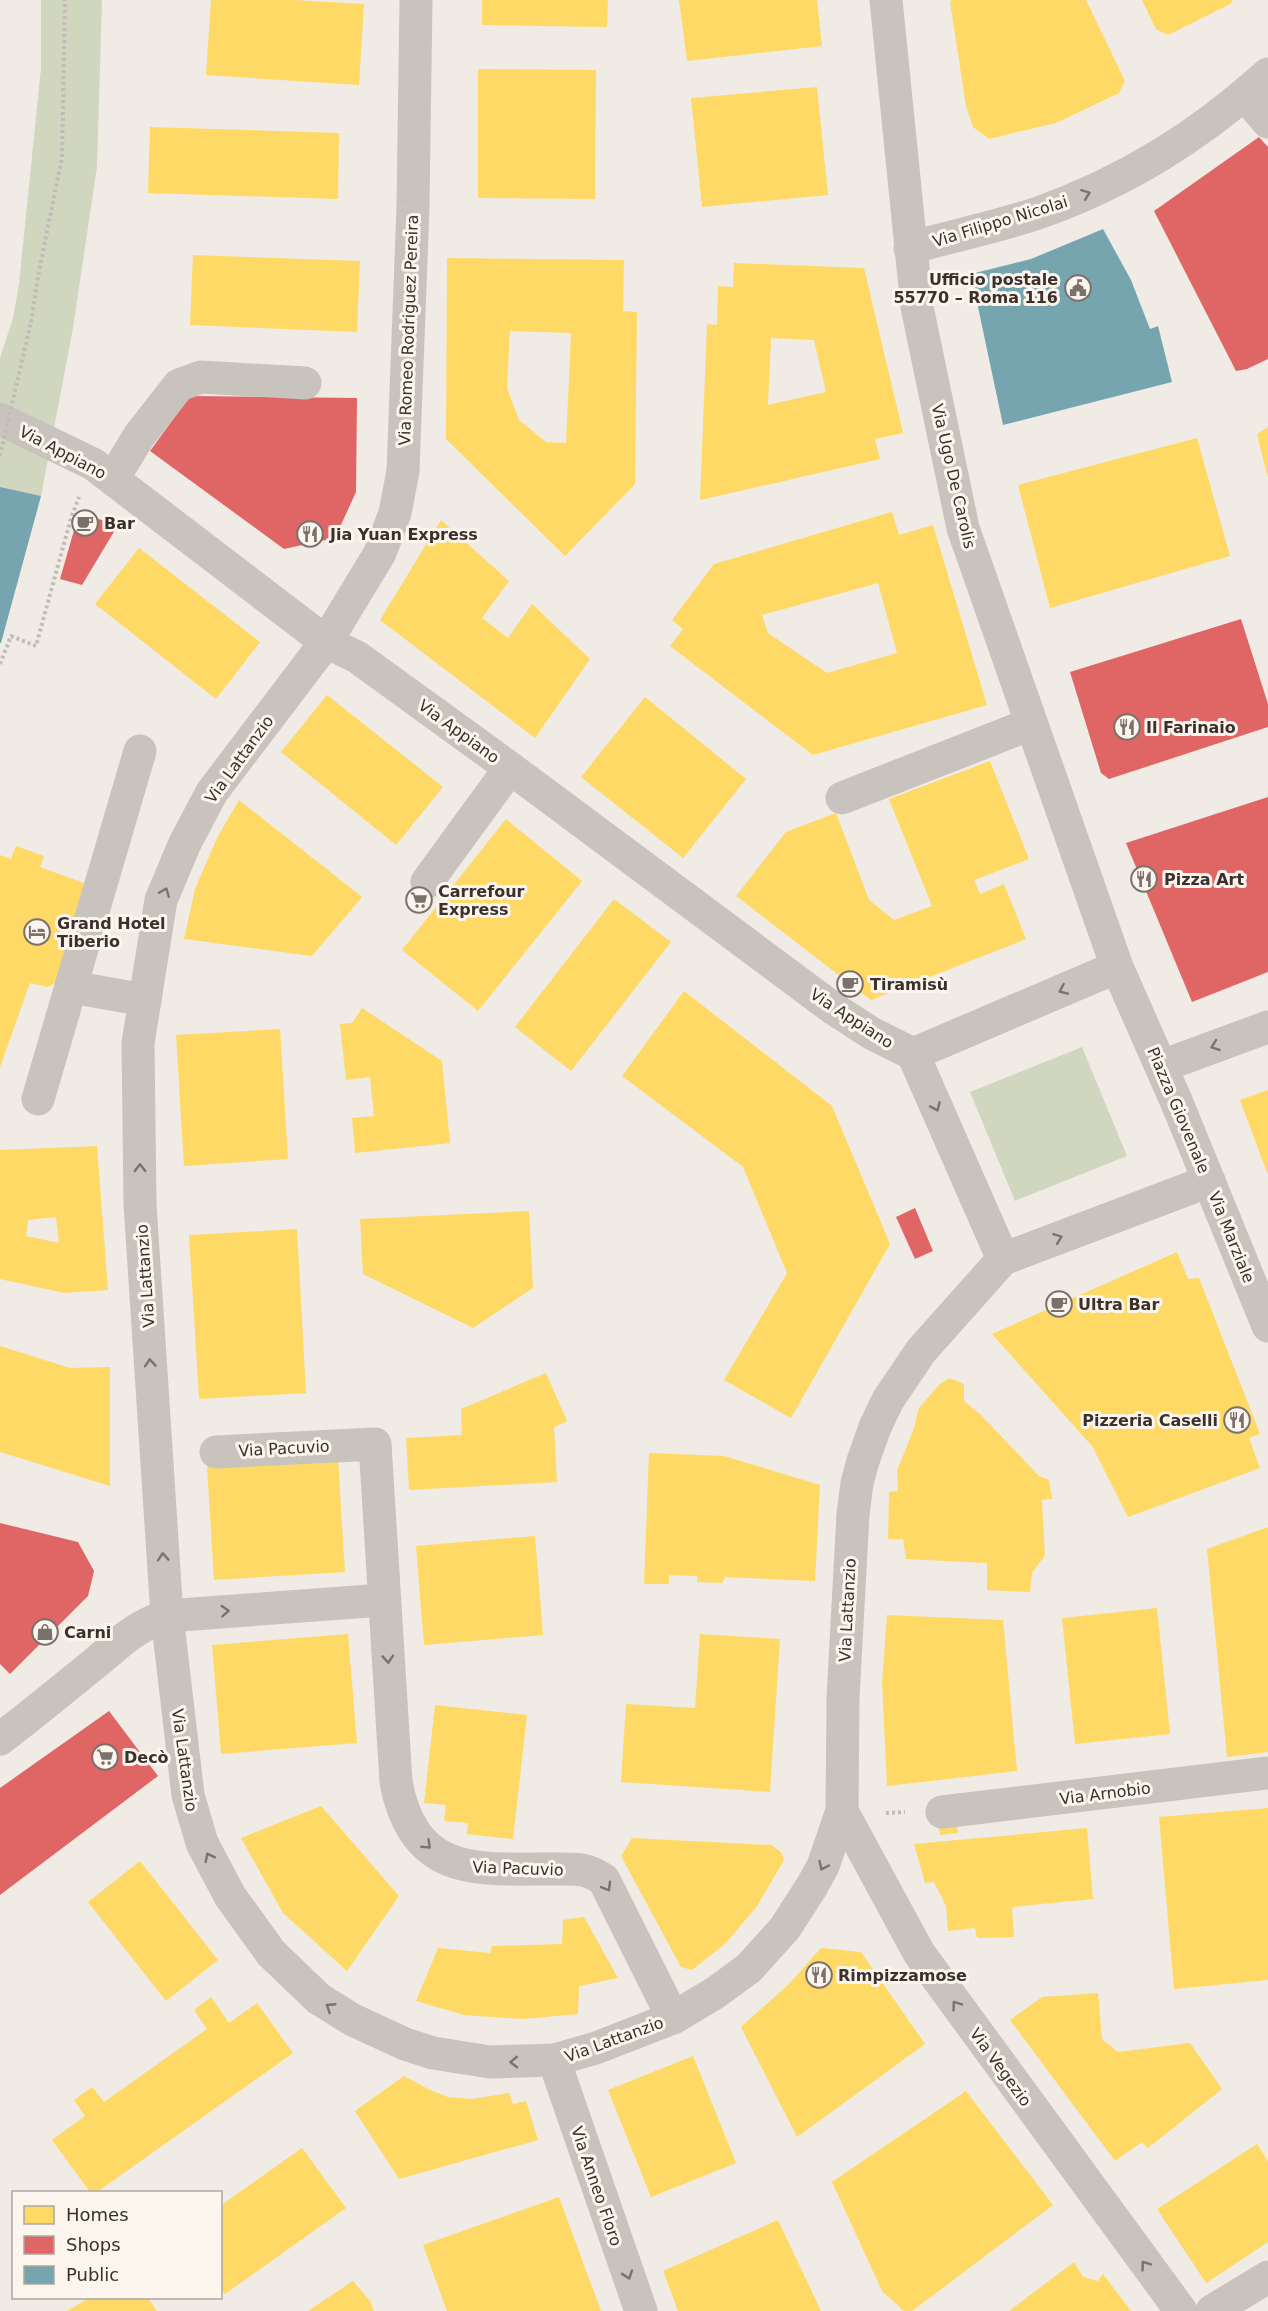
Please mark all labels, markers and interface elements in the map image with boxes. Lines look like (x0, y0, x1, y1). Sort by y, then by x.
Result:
one-way arrow (1080, 189, 1091, 201)
street label: Via Filippo Nicolai (930, 192, 1070, 251)
street label: Via Romeo Rodriguez Pereira (395, 214, 422, 446)
place label: Ufficio postale 55770 – Roma 116 (893, 270, 1058, 307)
public building icon: Ufficio postale 55770 – Roma 116 (1063, 273, 1093, 303)
street label: Via Ugo De Carolis (928, 402, 979, 550)
street label: Via Appiano (16, 422, 109, 483)
cafe icon: Bar (70, 508, 100, 538)
place label: Bar (104, 514, 135, 533)
restaurant icon: Jia Yuan Express (295, 519, 325, 549)
place label: Jia Yuan Express (329, 525, 478, 544)
street label: Via Appiano (415, 696, 503, 767)
street label: Via Lattanzio (201, 712, 278, 807)
restaurant icon: Il Farinaio (1112, 712, 1142, 742)
place label: Il Farinaio (1146, 718, 1236, 737)
restaurant icon: Pizza Art (1129, 864, 1159, 894)
place label: Pizza Art (1164, 870, 1244, 889)
place label: Carrefour Express (438, 882, 525, 919)
supermarket icon: Carrefour Express (404, 885, 434, 915)
one-way arrow (158, 887, 170, 898)
place label: Grand Hotel Tiberio (57, 914, 166, 951)
hotel icon: Grand Hotel Tiberio (22, 917, 52, 947)
cafe icon: Tiramisù (835, 969, 865, 999)
place label: Tiramisù (870, 975, 948, 994)
one-way arrow (1059, 983, 1070, 995)
street label: Via Appiano (807, 984, 897, 1052)
one-way arrow (1210, 1039, 1220, 1052)
street label: Piazza Giovenale (1143, 1044, 1214, 1176)
one-way arrow (929, 1101, 941, 1112)
one-way arrow (134, 1163, 146, 1172)
street label: Via Marziale (1205, 1189, 1259, 1286)
street label: Via Lattanzio (132, 1224, 159, 1328)
one-way arrow (1052, 1233, 1062, 1246)
cafe icon: Ultra Bar (1044, 1289, 1074, 1319)
place label: Ultra Bar (1078, 1295, 1159, 1314)
one-way arrow (144, 1358, 157, 1367)
restaurant icon: Pizzeria Caselli (1222, 1405, 1252, 1435)
place label: Pizzeria Caselli (1082, 1411, 1218, 1430)
street label: Via Pacuvio (238, 1437, 330, 1460)
one-way arrow (156, 1553, 169, 1562)
street label: Via Lattanzio (835, 1558, 860, 1662)
one-way arrow (220, 1605, 229, 1618)
shop icon: Carni (30, 1617, 60, 1647)
place label: Carni (64, 1623, 111, 1642)
one-way arrow (381, 1654, 394, 1663)
street label: Via Lattanzio (168, 1707, 201, 1813)
supermarket icon: Decò (90, 1742, 120, 1772)
place label: Decò (124, 1748, 169, 1767)
street label: Via Arnobio (1058, 1778, 1152, 1809)
one-way arrow (419, 1837, 430, 1848)
one-way arrow (204, 1853, 216, 1864)
street label: Via Pacuvio (472, 1857, 564, 1880)
one-way arrow (818, 1859, 830, 1870)
one-way arrow (600, 1881, 612, 1891)
restaurant icon: Rimpizzamose (804, 1960, 834, 1990)
place label: Rimpizzamose (838, 1966, 967, 1985)
one-way arrow (952, 2001, 963, 2012)
one-way arrow (326, 2003, 337, 2014)
street label: Via Lattanzio (562, 2013, 666, 2066)
street label: Via Vegezio (966, 2024, 1035, 2110)
one-way arrow (510, 2056, 519, 2068)
street label: Via Anneo Floro (567, 2124, 626, 2249)
legend (12, 2191, 222, 2299)
text: Homes (66, 2204, 129, 2225)
text: Shops (66, 2234, 121, 2255)
one-way arrow (1141, 2260, 1152, 2271)
text: Public (66, 2264, 119, 2285)
one-way arrow (621, 2269, 634, 2279)

